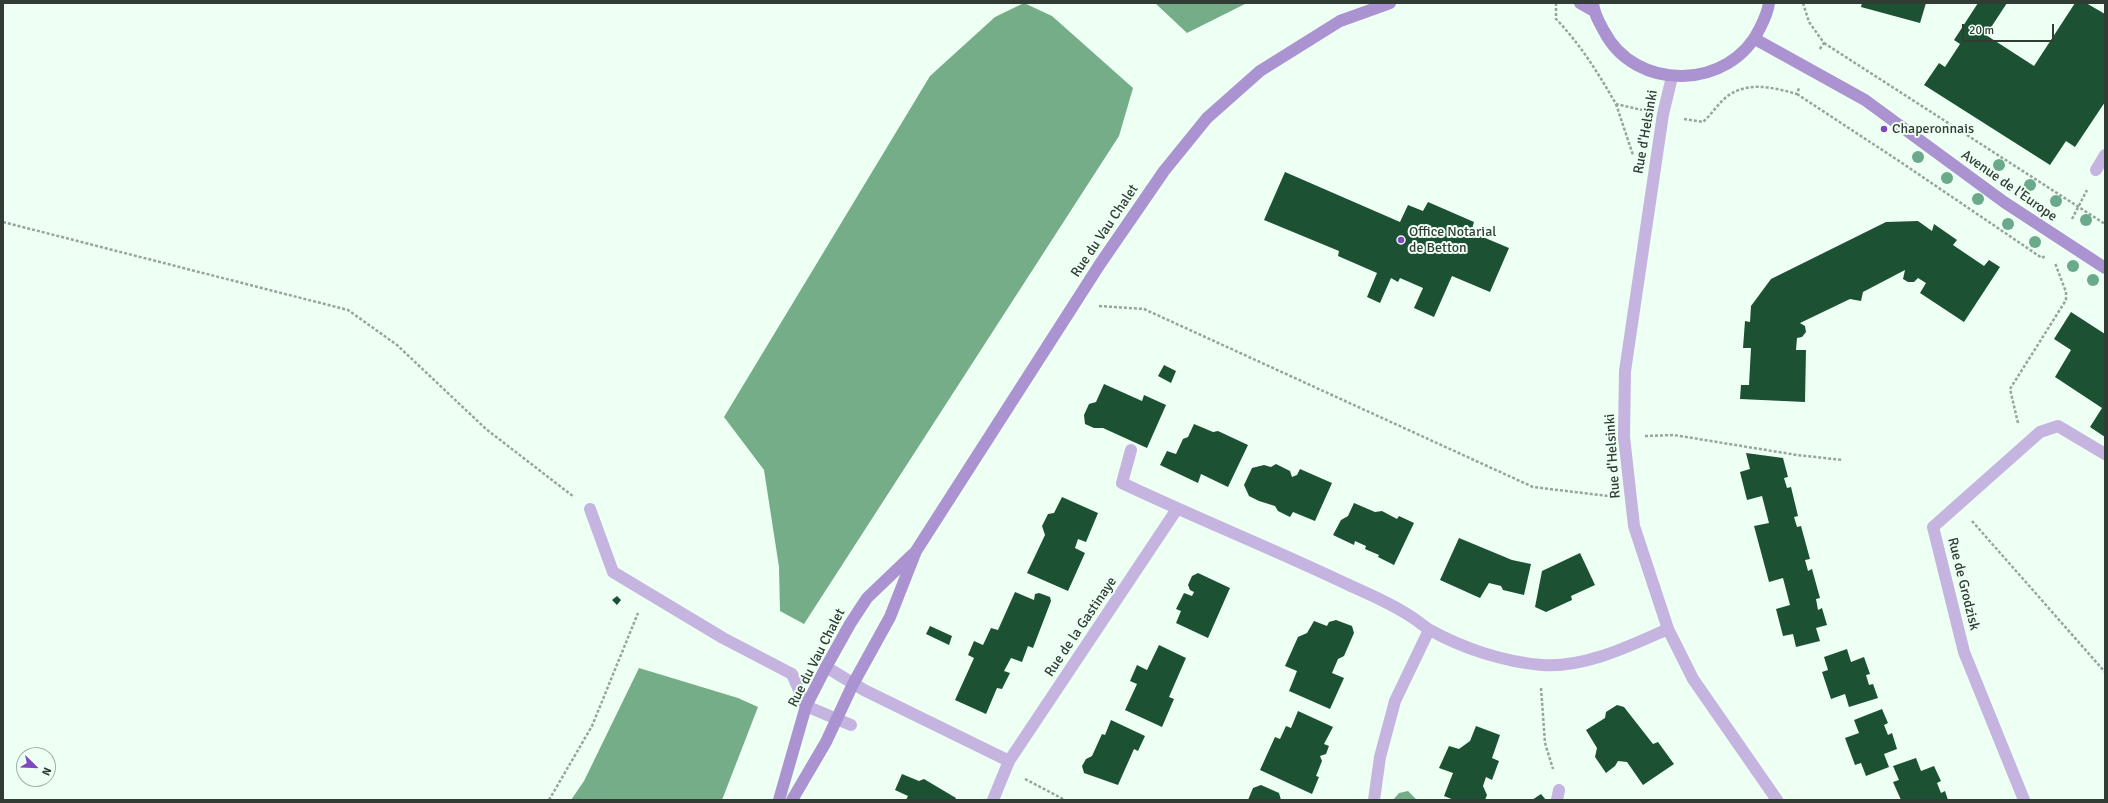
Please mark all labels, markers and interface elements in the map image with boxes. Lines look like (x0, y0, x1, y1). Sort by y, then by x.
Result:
scale bar (1964, 16, 2056, 42)
text: 20 m (1969, 23, 1994, 38)
street label: Rue d'Helsinki (1630, 89, 1662, 175)
place label: Chaperonnais (1892, 121, 1974, 137)
marker: Chaperonnais (1879, 124, 1889, 134)
street label: Avenue de l'Europe (1958, 147, 2060, 225)
street label: Rue du Vau Chalet (1068, 181, 1142, 281)
place label: Office Notarial de Betton (1409, 224, 1496, 256)
marker: Office Notarial de Betton (1396, 235, 1406, 245)
street label: Rue d'Helsinki (1602, 413, 1624, 499)
street label: Rue de Grodzisk (1943, 536, 1983, 632)
street label: Rue de la Gastinaye (1041, 574, 1121, 680)
street label: Rue du Vau Chalet (785, 606, 849, 710)
north arrow (16, 747, 56, 787)
text: N (39, 765, 54, 778)

